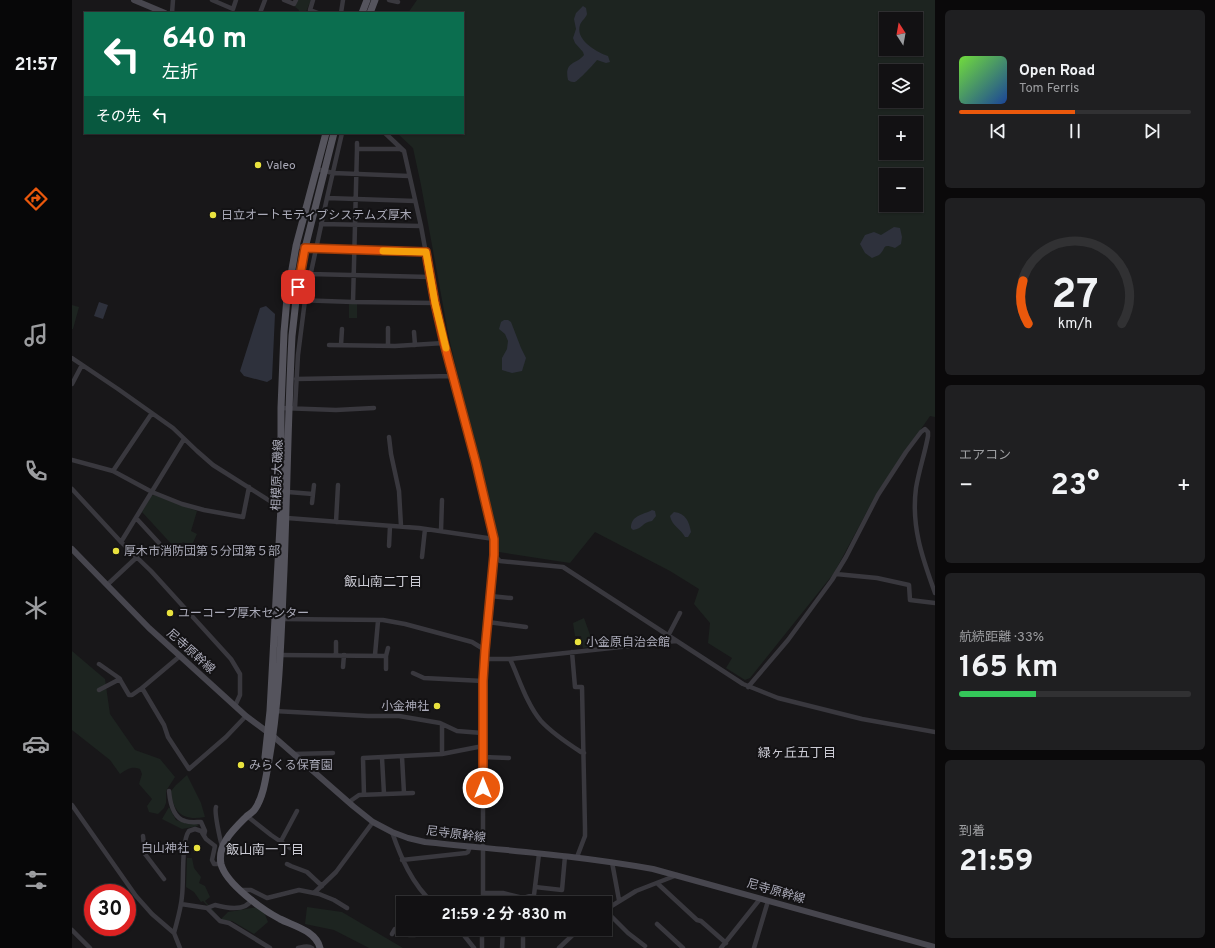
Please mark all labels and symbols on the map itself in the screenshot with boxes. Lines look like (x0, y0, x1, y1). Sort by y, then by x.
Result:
north arrow (879, 12, 923, 56)
place label: Valeo (266, 158, 296, 174)
marker: Valeo (253, 160, 263, 170)
place label: 日立オートモティブシステムズ厚木 (221, 208, 412, 224)
marker: 日立オートモティブシステムズ厚木 (208, 210, 218, 220)
pin (281, 270, 315, 304)
street label: 相模原大磯線 (269, 439, 287, 511)
place label: 厚木市消防団第５分団第５部 (124, 544, 280, 560)
marker: 厚木市消防団第５分団第５部 (111, 546, 121, 556)
district label: 飯山南二丁目 (344, 575, 422, 591)
place label: ユーコープ厚木センター (178, 606, 309, 622)
marker: ユーコープ厚木センター (165, 608, 175, 618)
street label: 尼寺原幹線 (163, 626, 218, 678)
place label: 小金原自治会館 (586, 635, 670, 651)
marker: 小金原自治会館 (573, 637, 583, 647)
place label: 小金神社 (381, 699, 429, 715)
marker: 小金神社 (432, 701, 442, 711)
district label: 緑ヶ丘五丁目 (758, 746, 836, 762)
place label: みらくる保育園 (249, 758, 333, 774)
marker: みらくる保育園 (236, 760, 246, 770)
position arrow (462, 767, 504, 809)
street label: 尼寺原幹線 (425, 823, 487, 847)
place label: 白山神社 (141, 841, 189, 857)
marker: 白山神社 (192, 843, 202, 853)
district label: 飯山南一丁目 (226, 843, 304, 859)
street label: 尼寺原幹線 (745, 876, 807, 908)
speed limit sign: 30 (84, 884, 136, 936)

